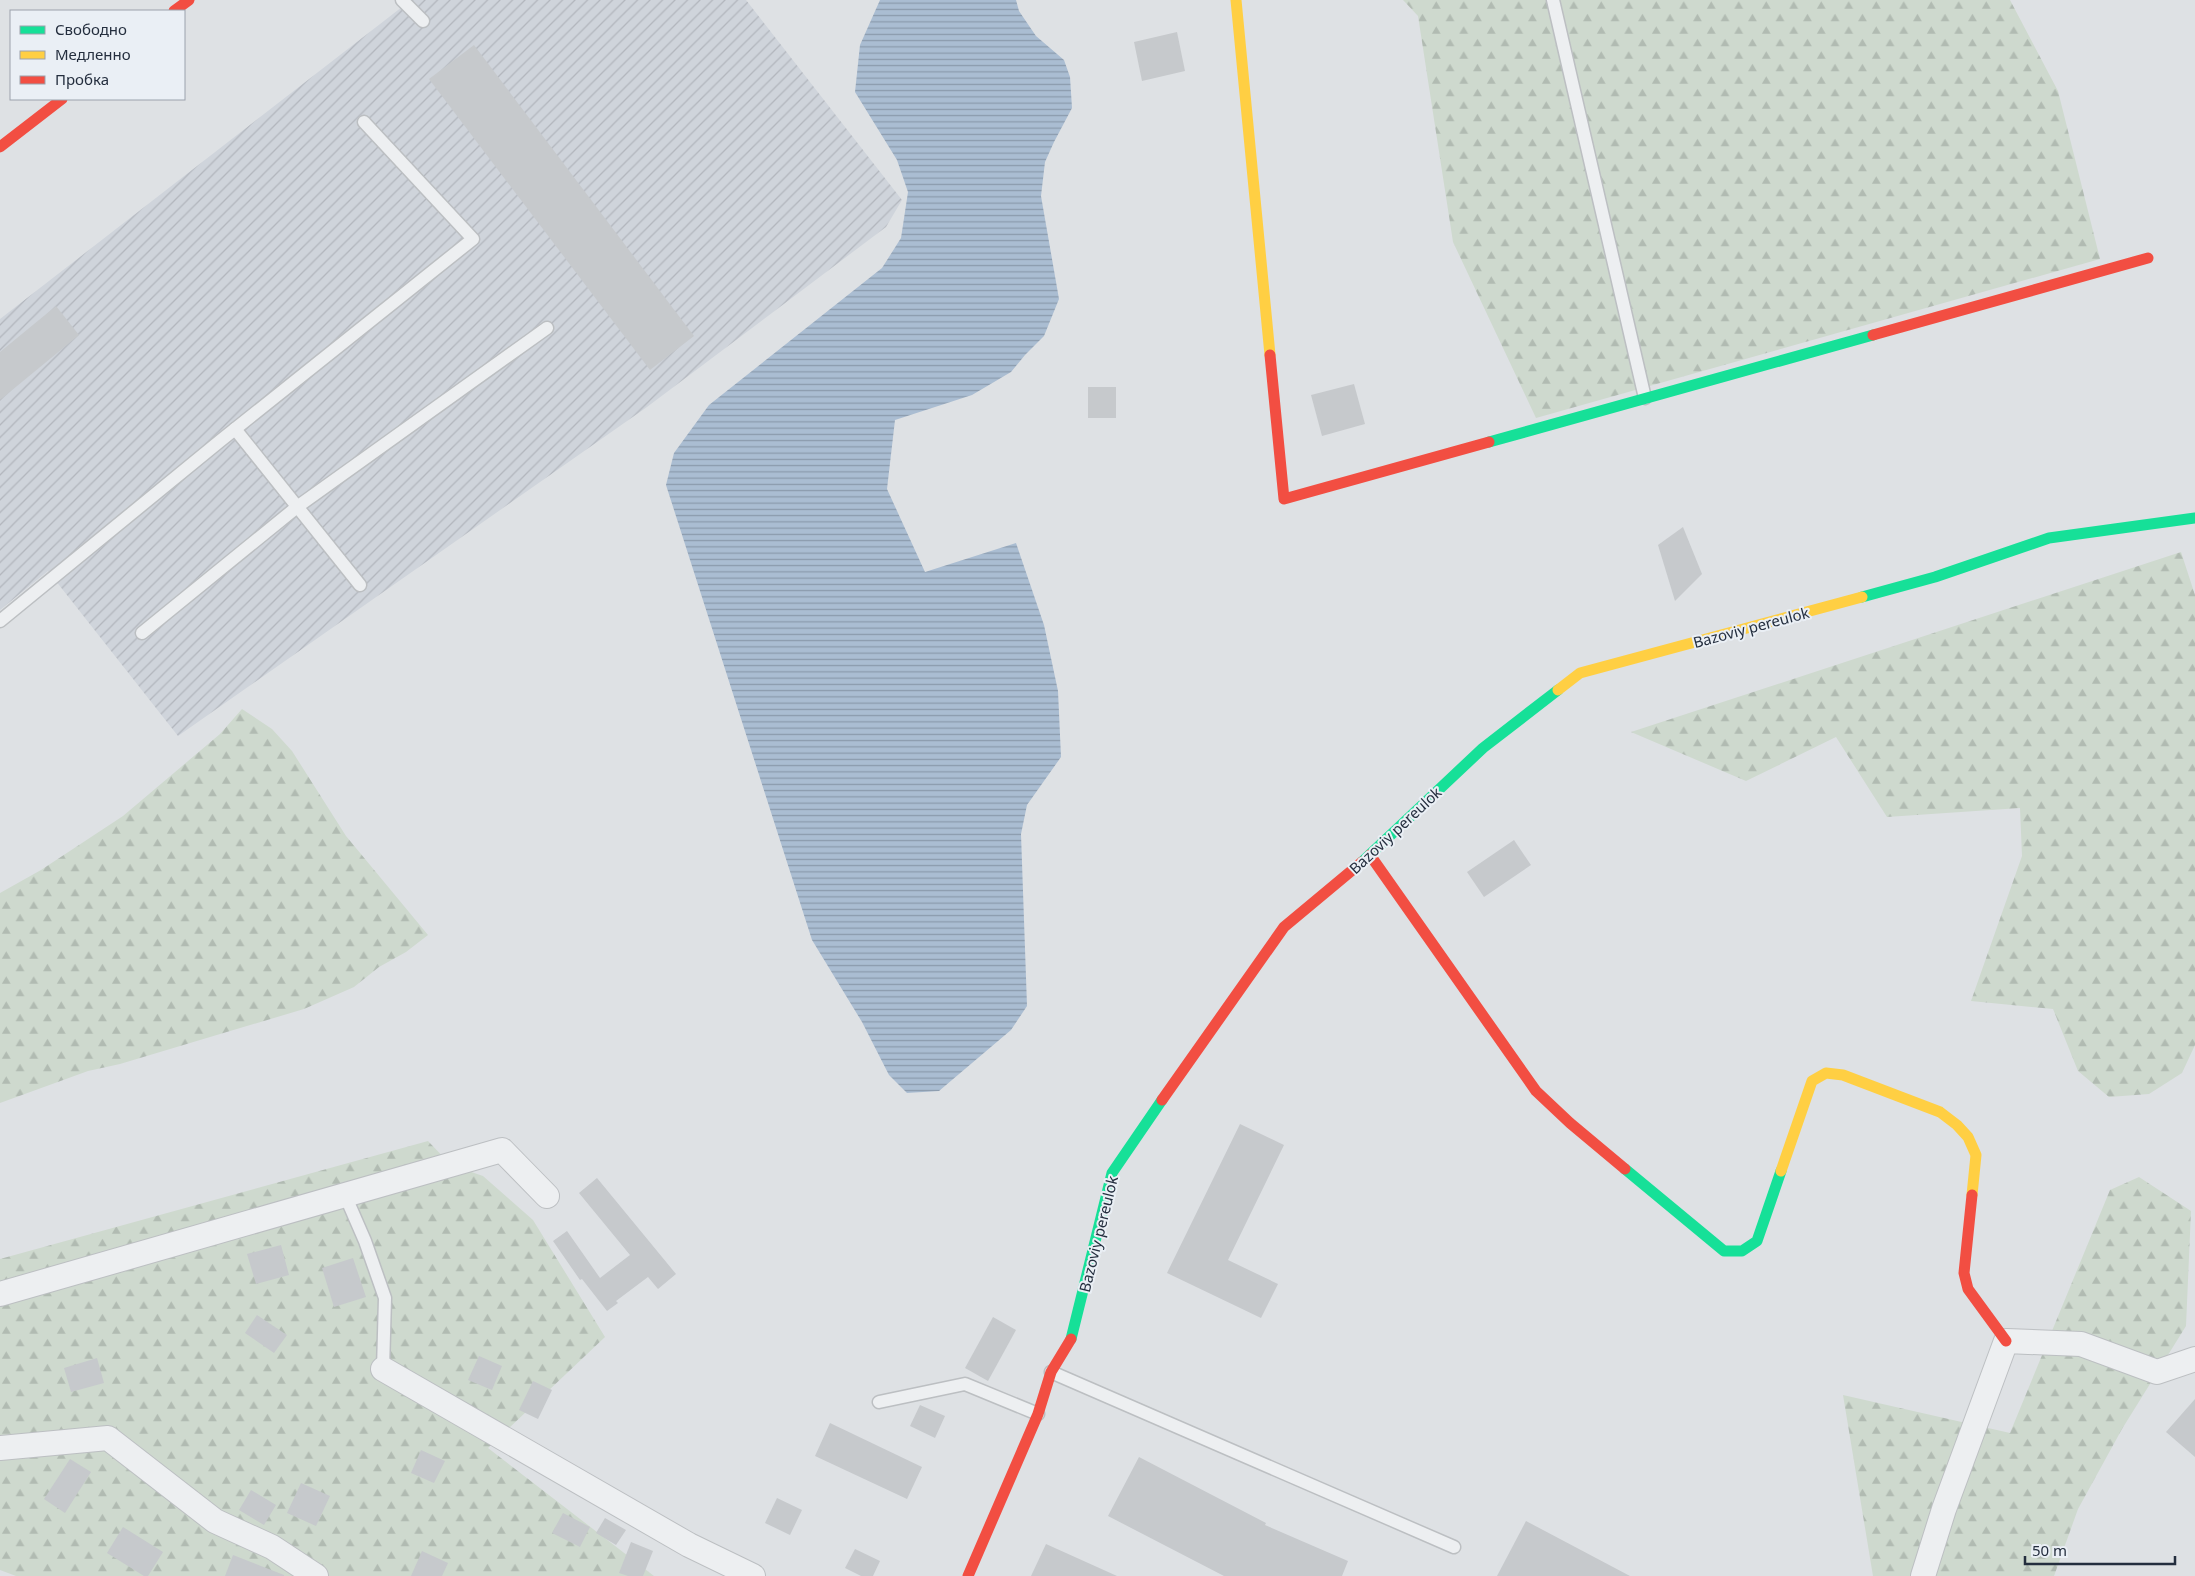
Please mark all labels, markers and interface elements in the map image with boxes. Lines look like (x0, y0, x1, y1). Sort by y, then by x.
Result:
legend (10, 10, 185, 100)
text: Свободно (55, 19, 127, 39)
text: Медленно (55, 44, 131, 64)
text: Пробка (55, 69, 109, 89)
street label: Bazoviy pereulok (1691, 602, 1811, 652)
street label: Bazoviy pereulok (1345, 782, 1445, 878)
street label: Bazoviy pereulok (1074, 1174, 1122, 1294)
scale bar (2025, 1534, 2175, 1566)
text: 50 m (2032, 1540, 2067, 1560)

